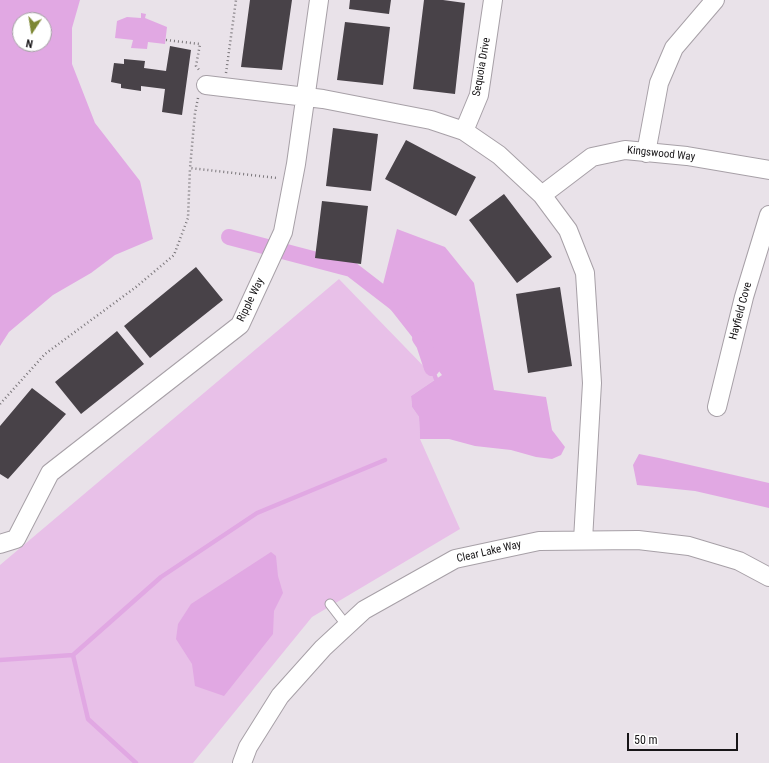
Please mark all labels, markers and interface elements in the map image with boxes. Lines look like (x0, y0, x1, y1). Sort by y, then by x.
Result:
north arrow (12, 12, 52, 52)
text: N (25, 36, 34, 50)
street label: Sequoia Drive (470, 37, 494, 97)
street label: Kingswood Way (626, 144, 696, 164)
street label: Ripple Way (235, 276, 267, 324)
street label: Hayfield Cove (727, 281, 755, 341)
street label: Clear Lake Way (455, 538, 523, 566)
scale bar (629, 725, 740, 751)
text: 50 m (634, 733, 658, 747)

